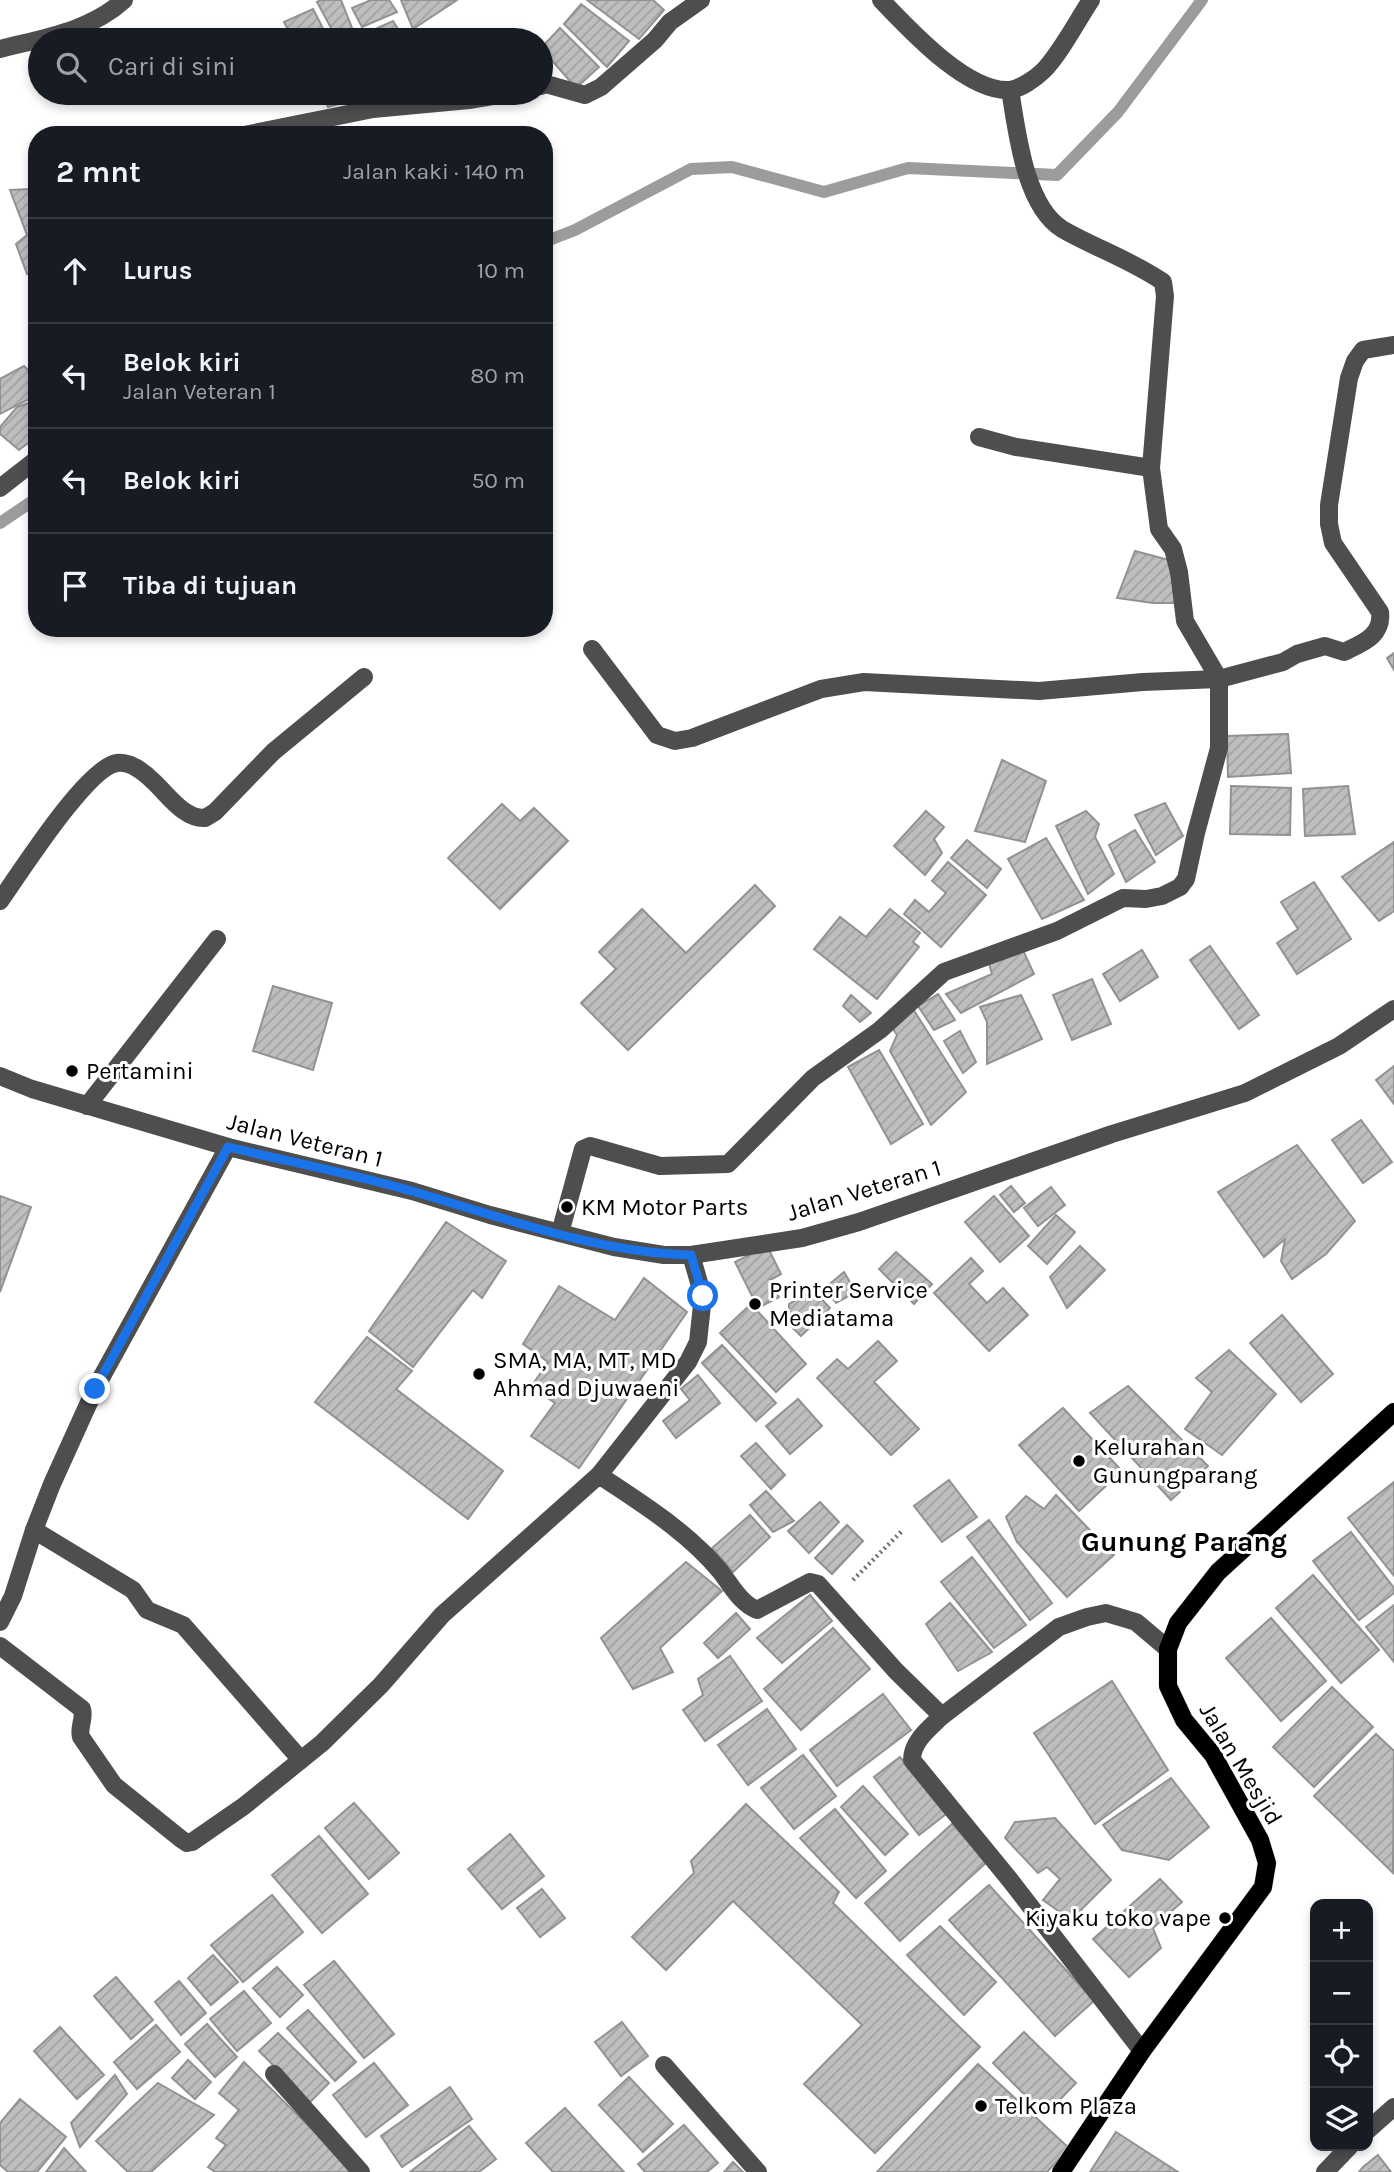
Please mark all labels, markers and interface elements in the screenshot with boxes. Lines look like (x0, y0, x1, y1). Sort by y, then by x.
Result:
search box (28, 28, 553, 105)
icon: search (52, 48, 90, 86)
text: Cari di sini (108, 51, 236, 82)
text: 2 mnt (56, 154, 141, 190)
text: Jalan kaki · 140 m (343, 158, 525, 185)
icon: ahead (56, 252, 94, 290)
text: Lurus (123, 255, 192, 286)
text: 10 m (477, 257, 525, 284)
text: Belok kiri (123, 347, 241, 378)
icon: left (56, 357, 94, 395)
text: 80 m (470, 362, 525, 389)
text: Jalan Veteran 1 (123, 378, 276, 405)
icon: left (56, 462, 94, 500)
text: Belok kiri (123, 465, 241, 496)
text: 50 m (471, 467, 525, 494)
icon: arrive (56, 567, 94, 605)
text: Tiba di tujuan (123, 570, 297, 601)
place label: Pertamini (86, 1057, 194, 1085)
marker: Pertamini (64, 1063, 80, 1079)
street label: Jalan Veteran 1 (224, 1107, 386, 1173)
street label: Jalan Veteran 1 (784, 1153, 944, 1227)
place label: KM Motor Parts (581, 1193, 748, 1221)
marker: KM Motor Parts (559, 1199, 575, 1215)
place label: Printer Service Mediatama (769, 1276, 928, 1332)
route start (687, 1280, 718, 1311)
marker: Printer Service Mediatama (747, 1296, 763, 1312)
place label: SMA, MA, MT, MD Ahmad Djuwaeni (493, 1346, 679, 1402)
marker: SMA, MA, MT, MD Ahmad Djuwaeni (471, 1366, 487, 1382)
route end (79, 1373, 110, 1404)
place label: Kelurahan Gunungparang (1093, 1433, 1258, 1489)
marker: Kelurahan Gunungparang (1071, 1453, 1087, 1469)
district label: Gunung Parang (1081, 1525, 1287, 1558)
street label: Jalan Mesjid (1194, 1698, 1288, 1830)
map controls (1310, 1899, 1373, 2151)
button: + (1310, 1899, 1373, 1962)
place label: Kiyaku toko vape (1025, 1904, 1211, 1932)
marker: Kiyaku toko vape (1217, 1910, 1233, 1926)
button: − (1310, 1962, 1373, 2025)
button: locate (1310, 2025, 1373, 2088)
button: layers (1310, 2088, 1373, 2151)
place label: Telkom Plaza (995, 2092, 1137, 2120)
marker: Telkom Plaza (973, 2098, 989, 2114)

